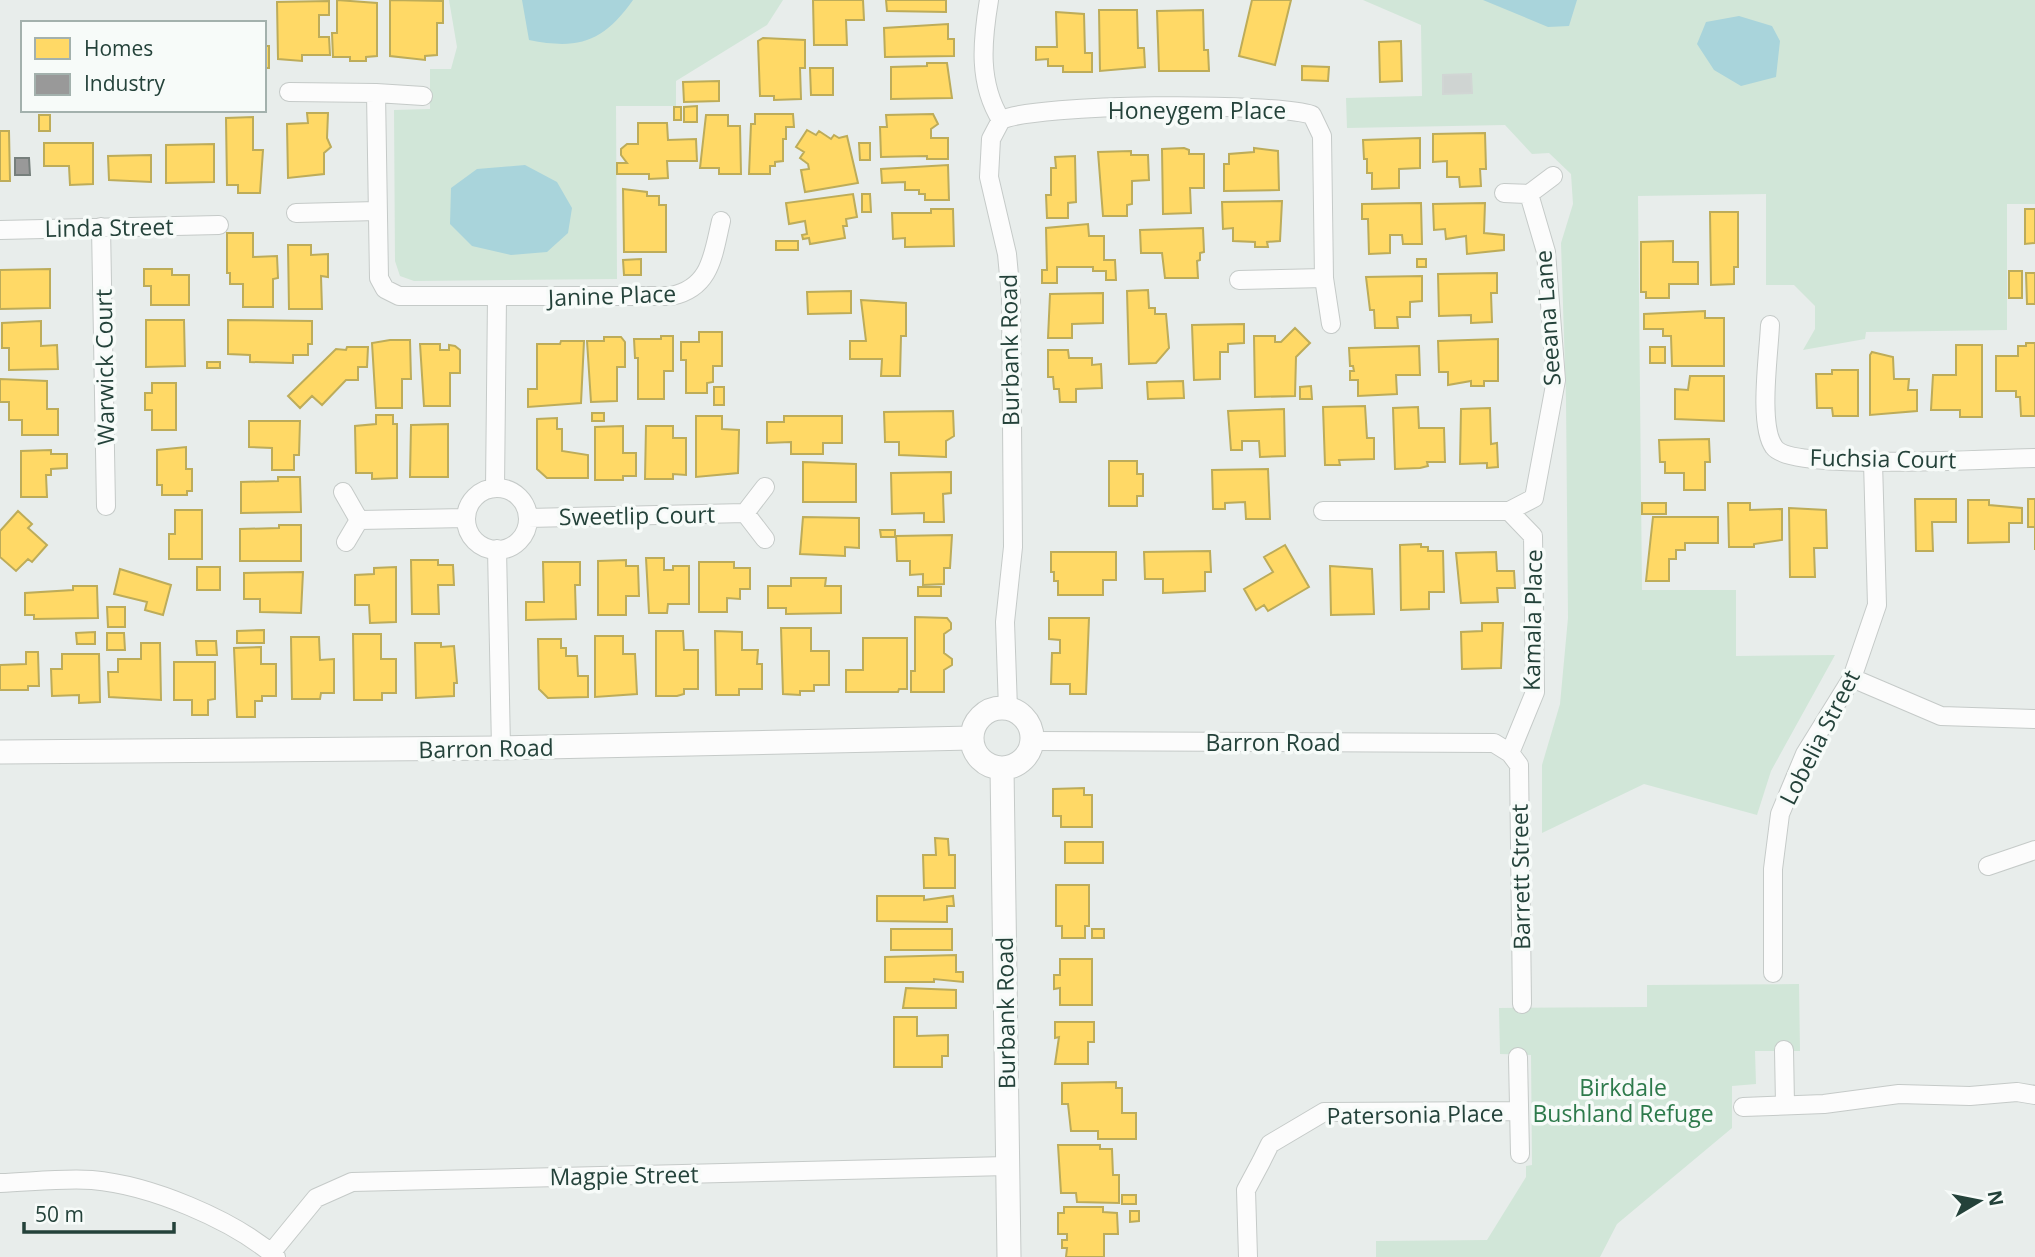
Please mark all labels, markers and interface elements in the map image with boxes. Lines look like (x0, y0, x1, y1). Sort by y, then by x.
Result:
legend (21, 21, 266, 112)
text: Homes (84, 34, 153, 62)
text: Industry (84, 69, 166, 97)
street label: Honeygem Place (1108, 94, 1286, 126)
street label: Linda Street (44, 210, 174, 244)
street label: Seeana Lane (1526, 249, 1568, 387)
street label: Burbank Road (992, 274, 1026, 426)
street label: Janine Place (545, 277, 677, 313)
street label: Warwick Court (87, 289, 121, 445)
street label: Fuchsia Court (1809, 441, 1957, 475)
street label: Sweetlip Court (559, 498, 715, 532)
street label: Kamala Place (1515, 549, 1549, 691)
street label: Lobelia Street (1771, 664, 1867, 810)
street label: Barron Road (1205, 726, 1341, 758)
street label: Barron Road (418, 731, 554, 765)
street label: Barrett Street (1503, 804, 1537, 950)
street label: Burbank Road (988, 937, 1022, 1089)
park label: Birkdale Bushland Refuge (1532, 1071, 1714, 1129)
street label: Patersonia Place (1326, 1096, 1504, 1132)
street label: Magpie Street (549, 1158, 699, 1192)
north arrow (1944, 1166, 2014, 1236)
text: N (1982, 1188, 2010, 1208)
scale bar (24, 1190, 175, 1234)
text: 50 m (35, 1200, 84, 1228)

